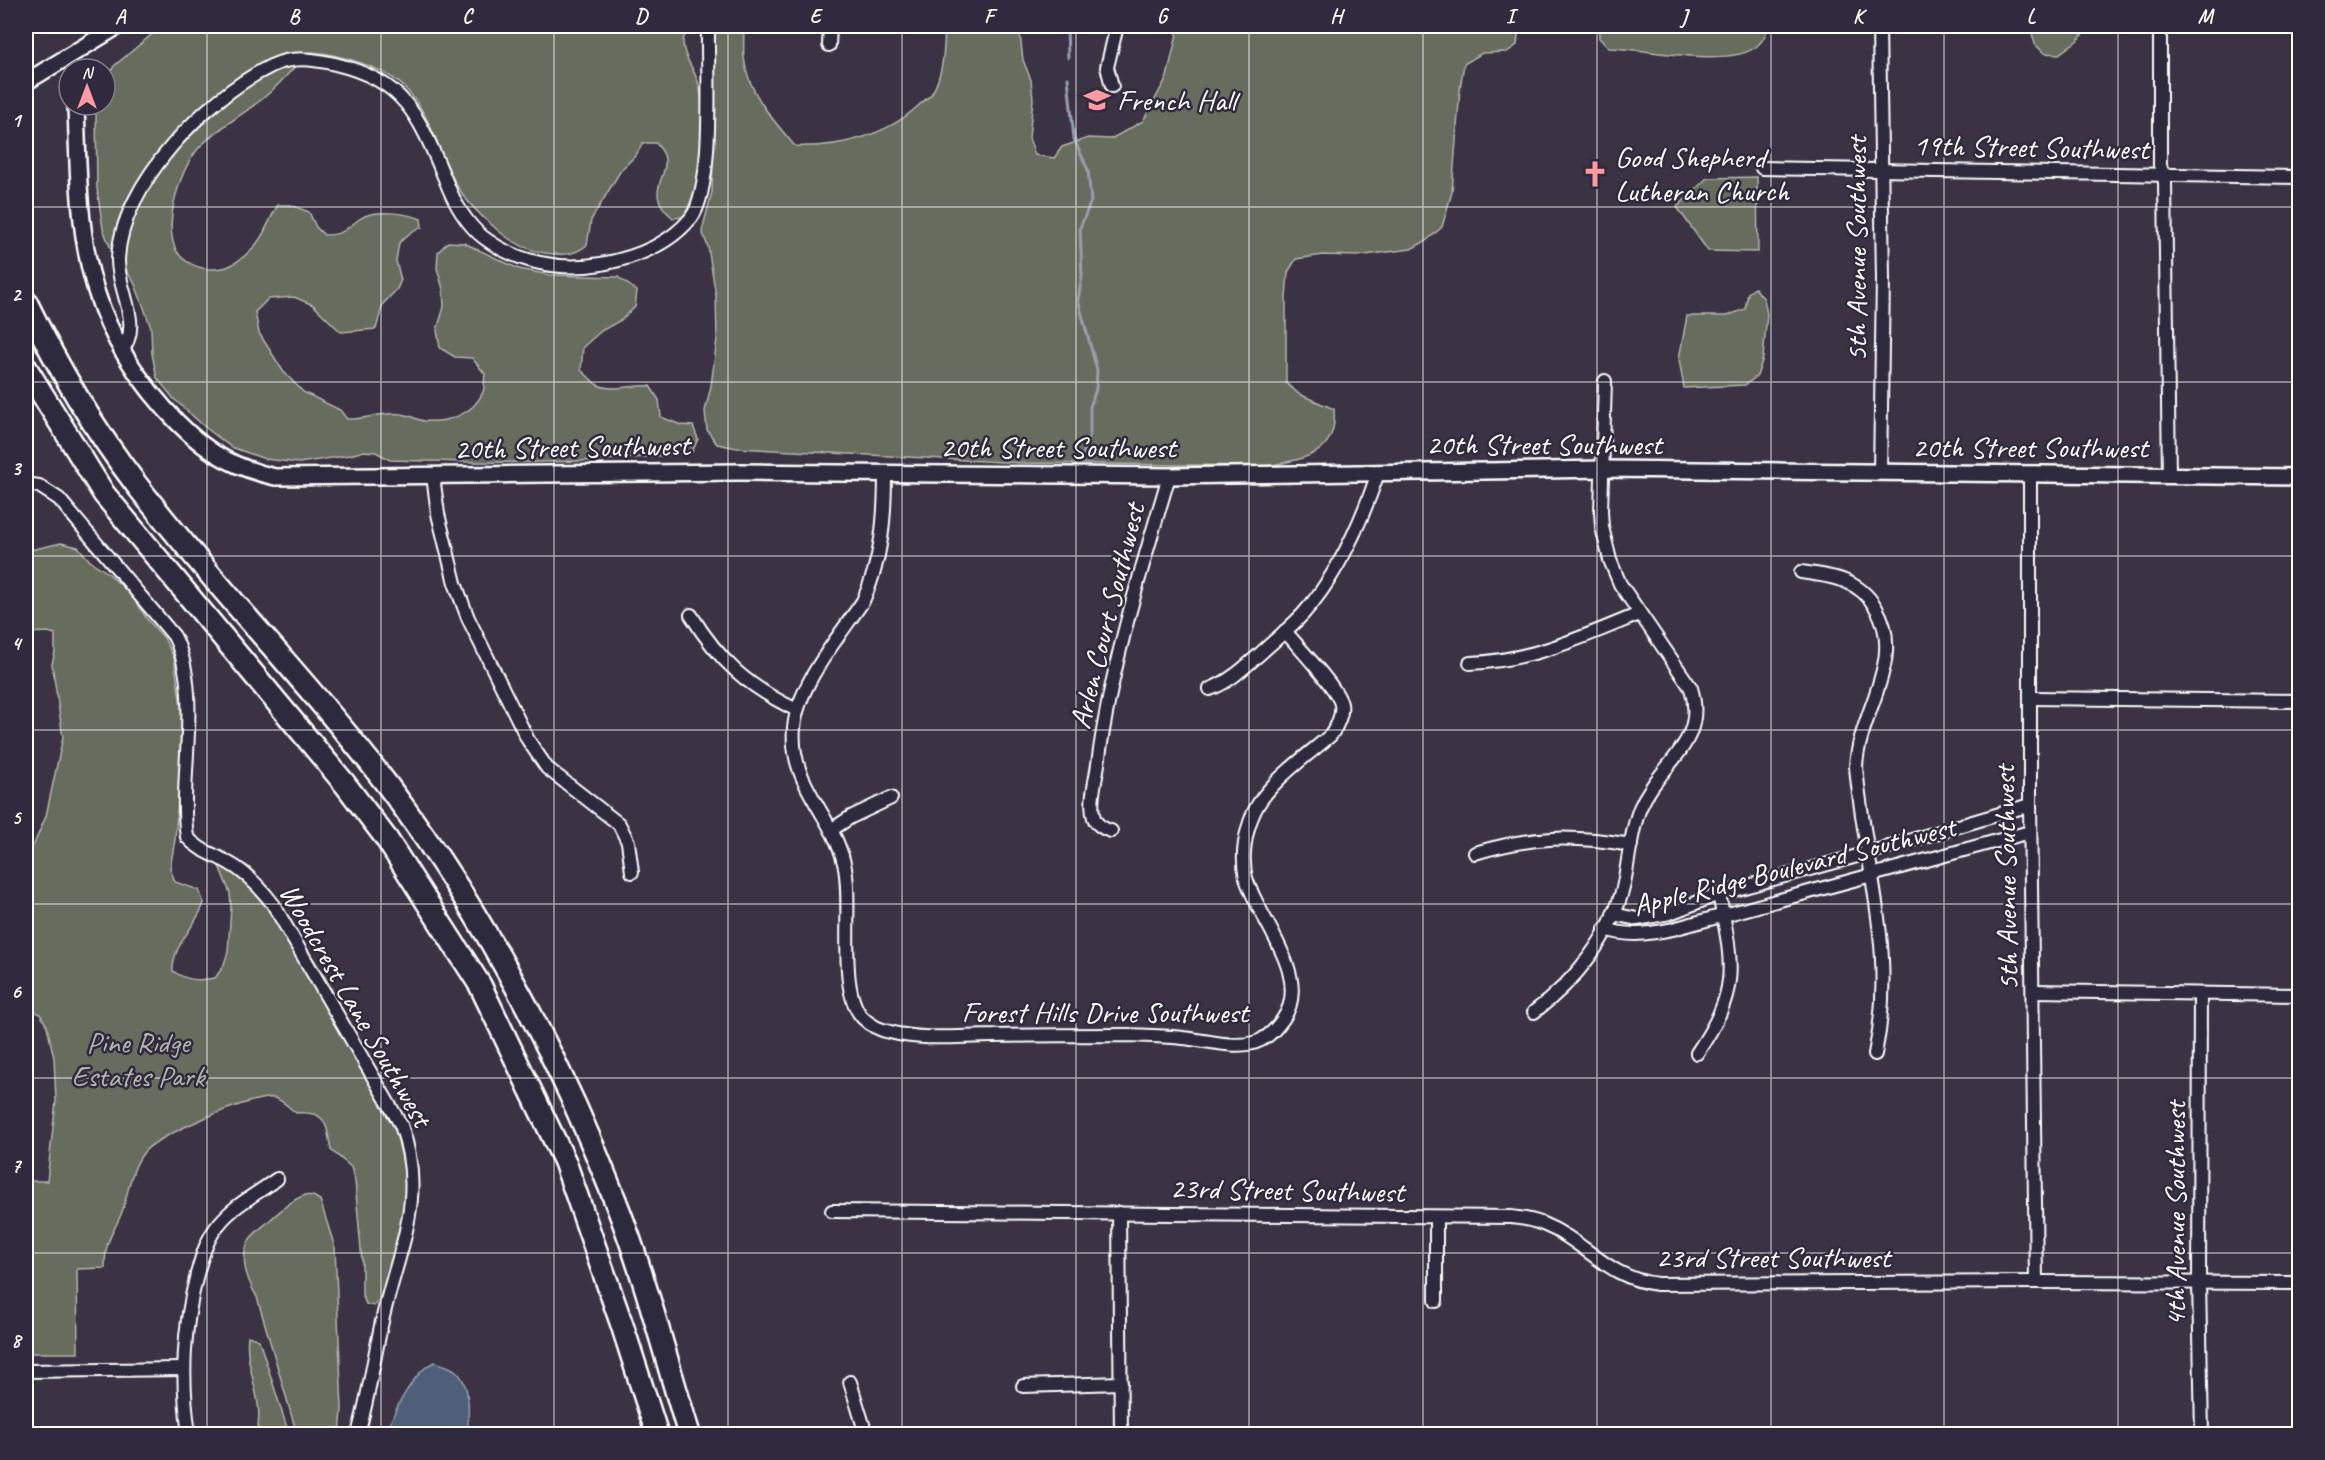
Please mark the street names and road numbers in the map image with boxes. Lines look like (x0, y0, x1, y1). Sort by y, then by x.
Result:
street label: 19th Street Southwest (1913, 126, 2152, 168)
street label: 5th Avenue Southwest (1837, 133, 1875, 362)
street label: 20th Street Southwest (1426, 425, 1665, 463)
street label: 20th Street Southwest (454, 426, 693, 468)
street label: 20th Street Southwest (940, 428, 1179, 466)
street label: 20th Street Southwest (1912, 428, 2151, 466)
street label: Arlen Court Southwest (1061, 497, 1154, 732)
street label: 5th Avenue Southwest (1985, 762, 2027, 991)
street label: Apple Ridge Boulevard Southwest (1629, 807, 1962, 924)
street label: Woodcrest Lane Southwest (271, 877, 443, 1136)
street label: Forest Hills Drive Southwest (962, 993, 1251, 1031)
street label: 4th Avenue Southwest (2156, 1098, 2194, 1327)
street label: 23rd Street Southwest (1169, 1169, 1408, 1211)
street label: 23rd Street Southwest (1656, 1238, 1893, 1276)

